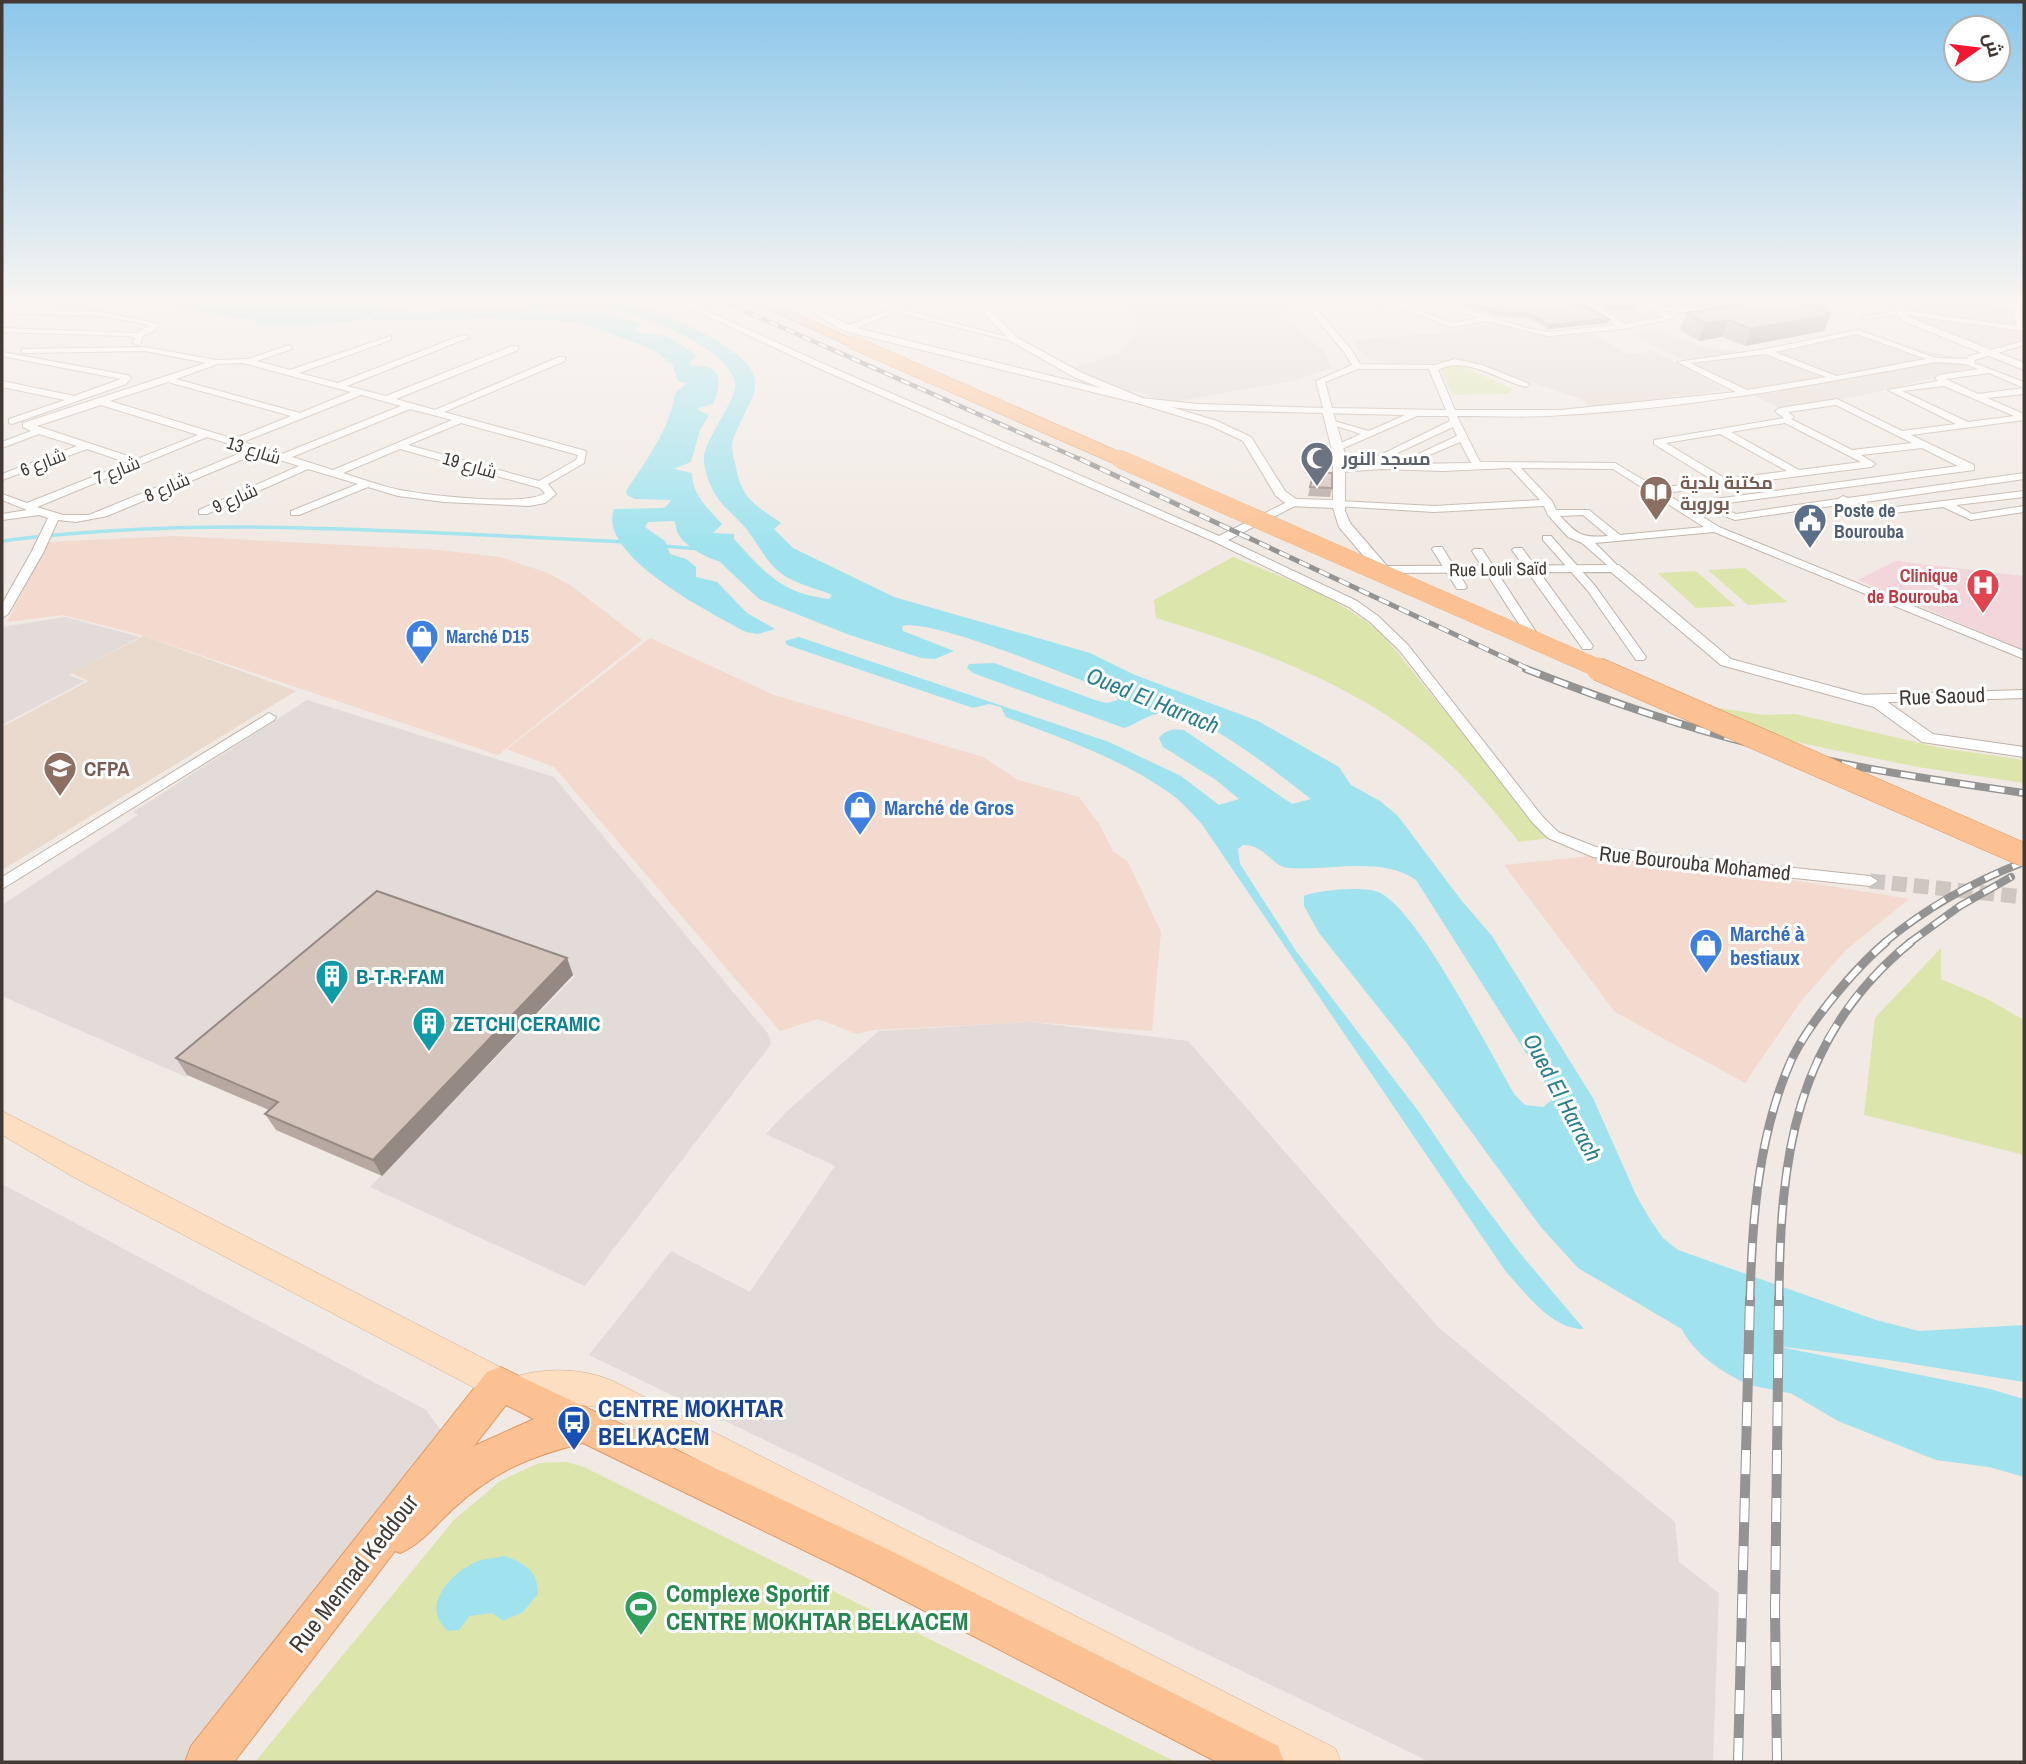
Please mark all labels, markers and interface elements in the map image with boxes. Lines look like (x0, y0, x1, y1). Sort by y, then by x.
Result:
north arrow (1942, 14, 2012, 84)
text: ش (1978, 30, 2009, 60)
street label: شارع 13 (224, 430, 284, 470)
mosque icon: مسجد النور (1298, 439, 1336, 488)
street label: شارع 6 (16, 442, 70, 482)
street label: شارع 19 (440, 445, 500, 485)
place label: مسجد النور (1341, 446, 1431, 471)
street label: شارع 7 (90, 450, 144, 490)
street label: شارع 8 (140, 466, 194, 508)
place label: مكتبة بلدية بوروبة (1680, 470, 1773, 516)
library icon: مكتبة بلدية بوروبة (1637, 473, 1675, 522)
street label: شارع 9 (208, 477, 262, 519)
place label: Poste de Bourouba (1834, 498, 1904, 544)
public building icon: Poste de Bourouba (1791, 501, 1829, 550)
street label: Rue Louli Saïd (1449, 556, 1547, 582)
place label: Clinique de Bourouba (1867, 563, 1959, 609)
hospital icon: Clinique de Bourouba (1964, 566, 2002, 615)
shop icon: Marché D15 (403, 617, 441, 666)
place label: Marché D15 (446, 624, 529, 649)
water label: Oued El Harrach (1082, 659, 1224, 741)
street label: Rue Saoud (1898, 680, 1986, 712)
school or university icon: CFPA (41, 749, 79, 798)
place label: CFPA (84, 754, 130, 783)
shop icon: Marché de Gros (841, 788, 879, 837)
place label: Marché de Gros (884, 793, 1014, 822)
street label: Rue Bourouba Mohamed (1598, 839, 1792, 887)
place label: Marché à bestiaux (1730, 919, 1805, 972)
shop icon: Marché à bestiaux (1687, 926, 1725, 975)
building icon: B-T-R-FAM (313, 957, 351, 1006)
place label: B-T-R-FAM (356, 962, 444, 991)
building icon: ZETCHI CERAMIC (410, 1004, 448, 1053)
place label: ZETCHI CERAMIC (453, 1009, 600, 1038)
water label: Oued El Harrach (1516, 1028, 1610, 1166)
place label: CENTRE MOKHTAR BELKACEM (598, 1392, 784, 1452)
bus stop icon: CENTRE MOKHTAR BELKACEM (555, 1403, 593, 1452)
street label: Rue Mennad Keddour (281, 1487, 425, 1659)
place label: Complexe Sportif CENTRE MOKHTAR BELKACEM (666, 1577, 968, 1637)
sports icon: Complexe Sportif CENTRE MOKHTAR BELKACEM (622, 1588, 660, 1637)

